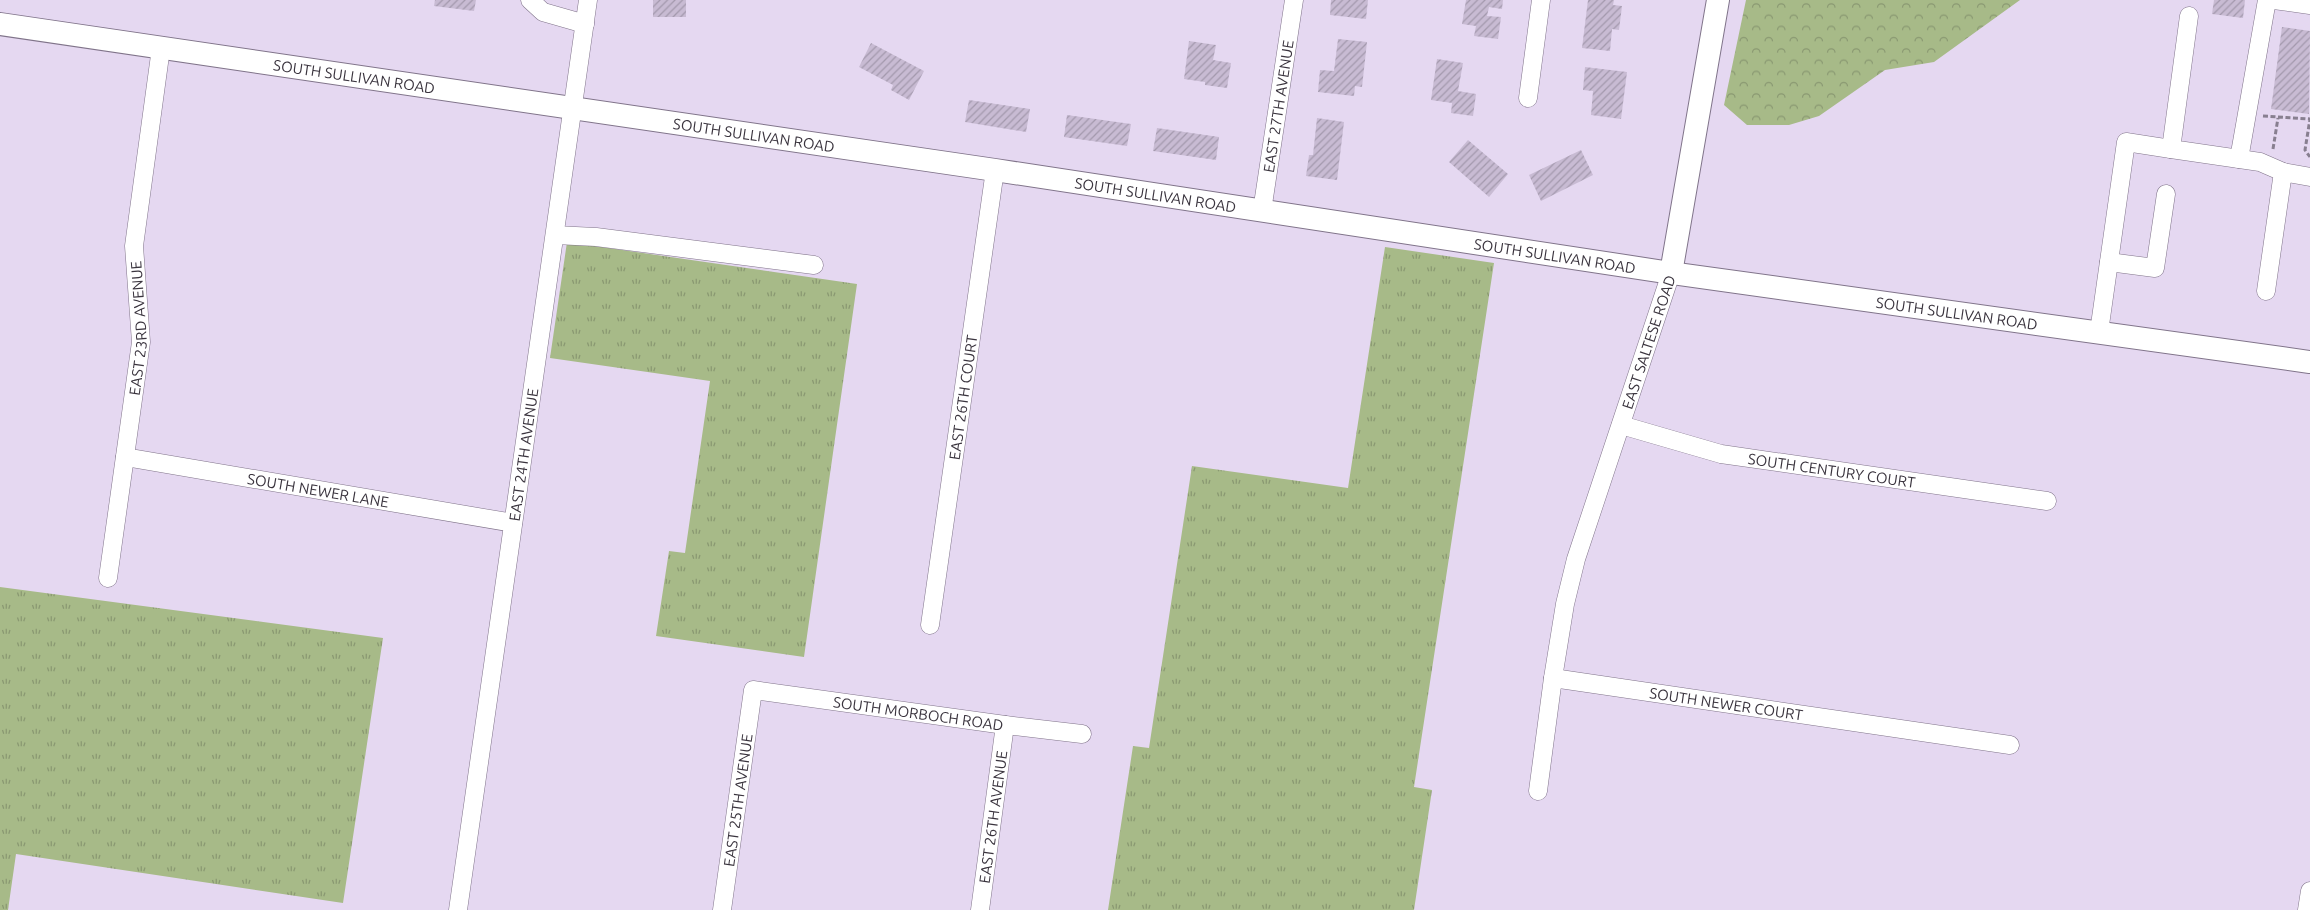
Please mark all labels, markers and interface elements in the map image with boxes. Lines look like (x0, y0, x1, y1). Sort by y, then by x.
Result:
street label: EAST 27TH AVENUE (1259, 39, 1296, 174)
street label: SOUTH SULLIVAN ROAD (272, 56, 436, 96)
street label: SOUTH SULLIVAN ROAD (672, 114, 836, 155)
street label: SOUTH SULLIVAN ROAD (1074, 174, 1237, 215)
street label: SOUTH SULLIVAN ROAD (1473, 235, 1637, 276)
street label: EAST 23RD AVENUE (125, 260, 150, 396)
street label: EAST SALTESE ROAD (1618, 273, 1678, 411)
street label: SOUTH SULLIVAN ROAD (1875, 293, 2039, 332)
street label: EAST 26TH COURT (945, 333, 980, 461)
street label: EAST 24TH AVENUE (505, 387, 541, 522)
street label: SOUTH CENTURY COURT (1747, 450, 1917, 491)
street label: SOUTH NEWER LANE (246, 469, 390, 510)
street label: SOUTH NEWER COURT (1648, 684, 1805, 723)
street label: SOUTH MORBOCH ROAD (832, 693, 1004, 733)
street label: EAST 25TH AVENUE (720, 733, 755, 868)
street label: EAST 26TH AVENUE (975, 749, 1010, 884)

